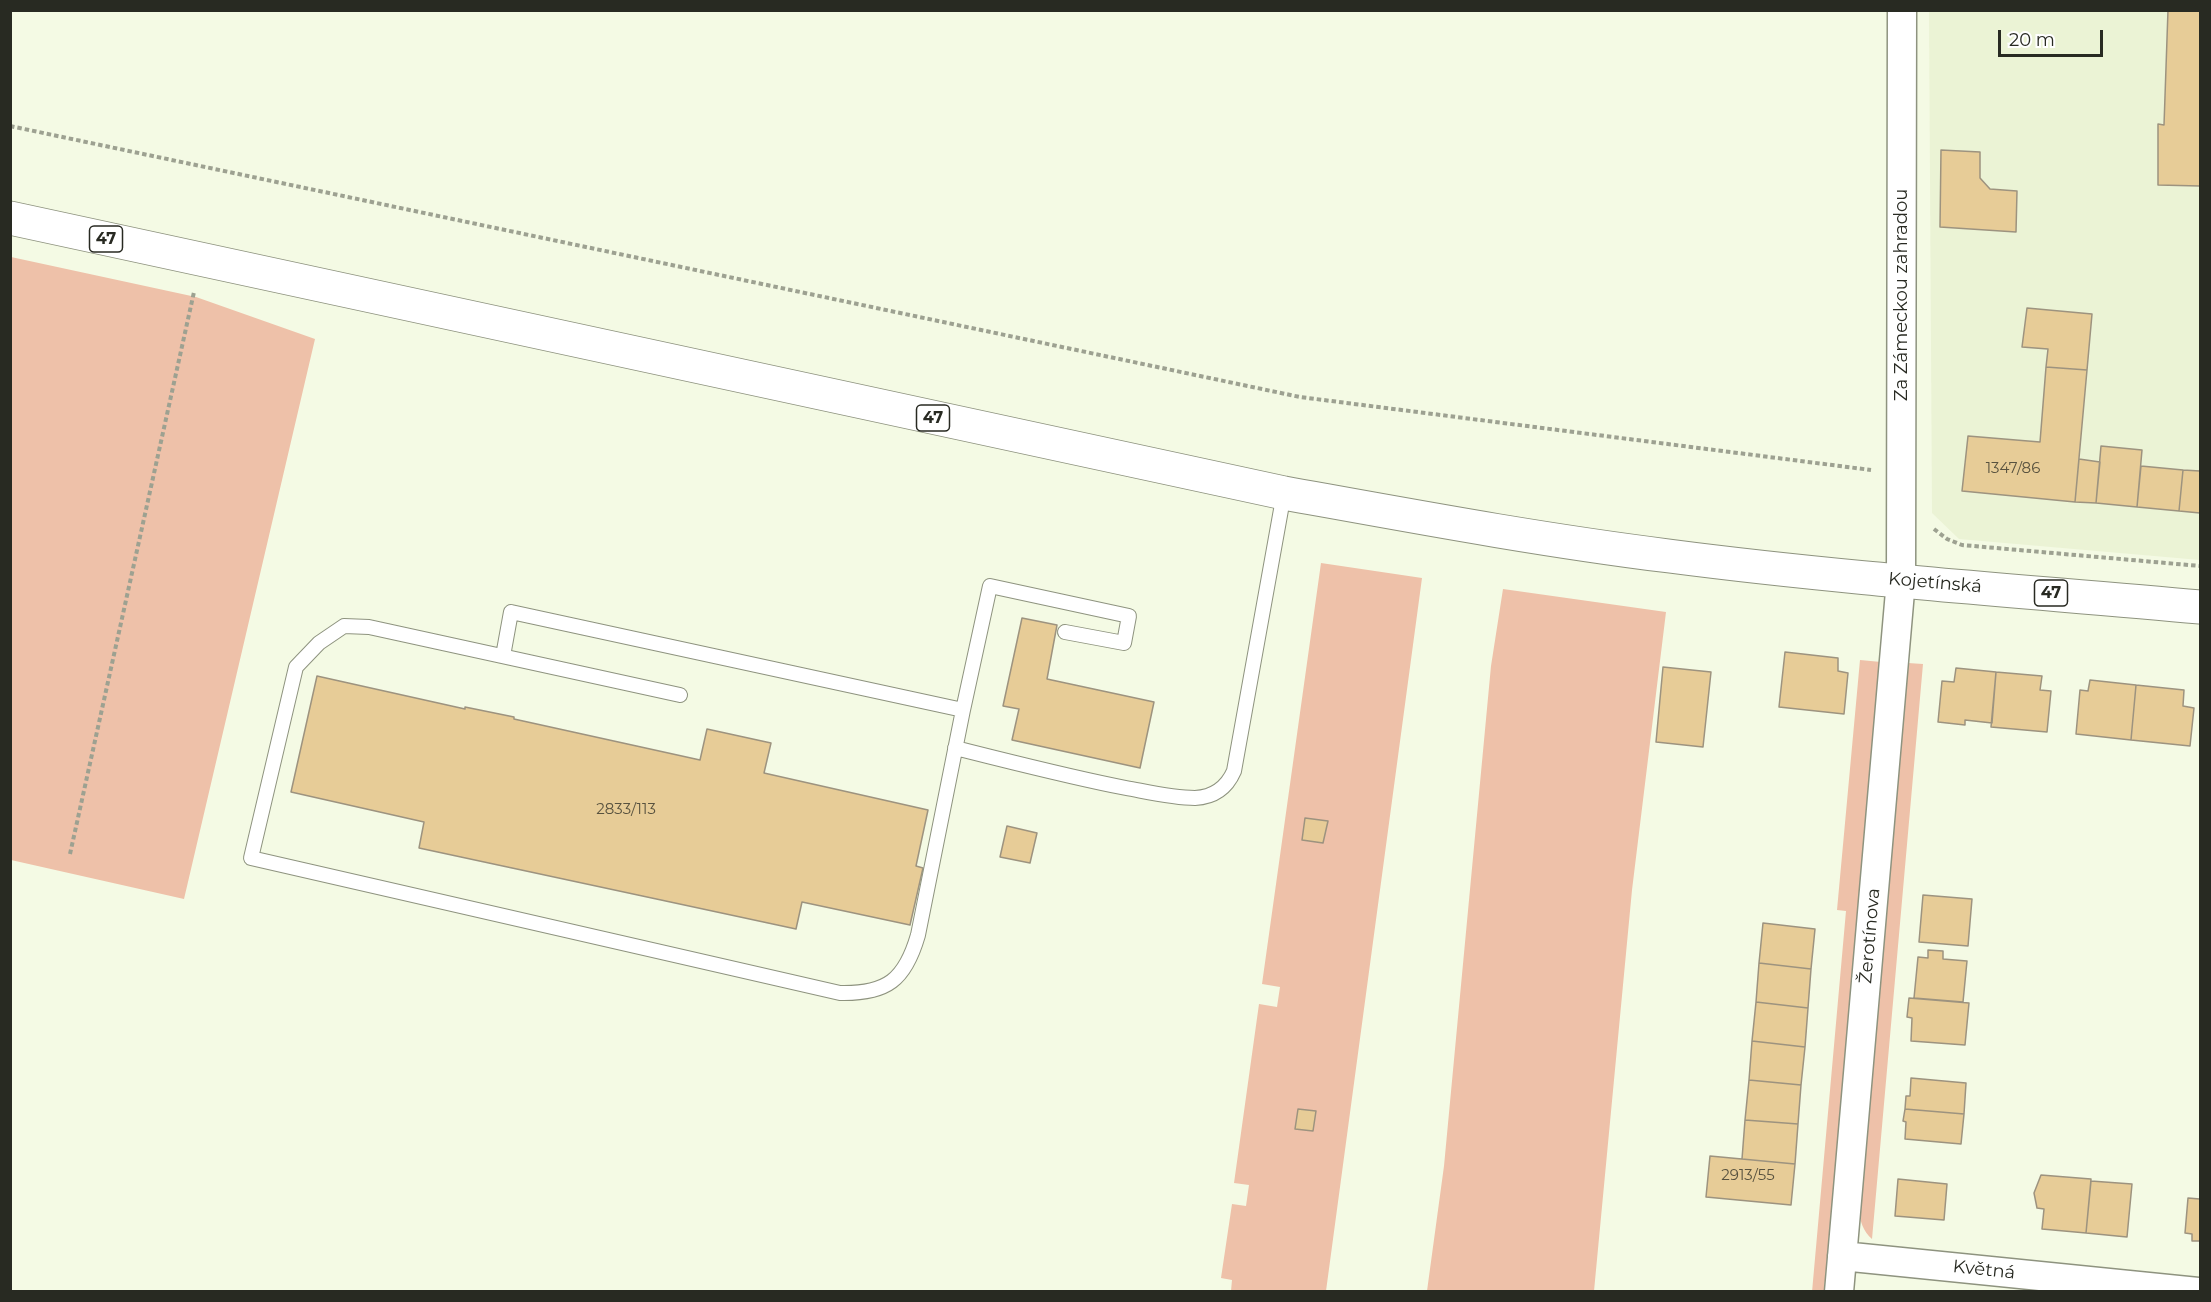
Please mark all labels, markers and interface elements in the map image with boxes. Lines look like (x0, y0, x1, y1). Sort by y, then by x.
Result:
scale bar (2001, 18, 2106, 56)
text: 20 m (2009, 29, 2055, 51)
street label: Za Zámeckou zahradou (1891, 189, 1913, 401)
road number: 47 (90, 226, 122, 252)
road number: 47 (916, 405, 950, 431)
house number: 1347/86 (1986, 460, 2040, 478)
street label: Kojetínská (1887, 568, 1983, 598)
road number: 47 (2034, 580, 2068, 606)
house number: 2833/113 (596, 801, 656, 819)
street label: Žerotínova (1855, 887, 1885, 985)
house number: 2913/55 (1721, 1167, 1775, 1185)
street label: Květná (1952, 1256, 2016, 1284)

